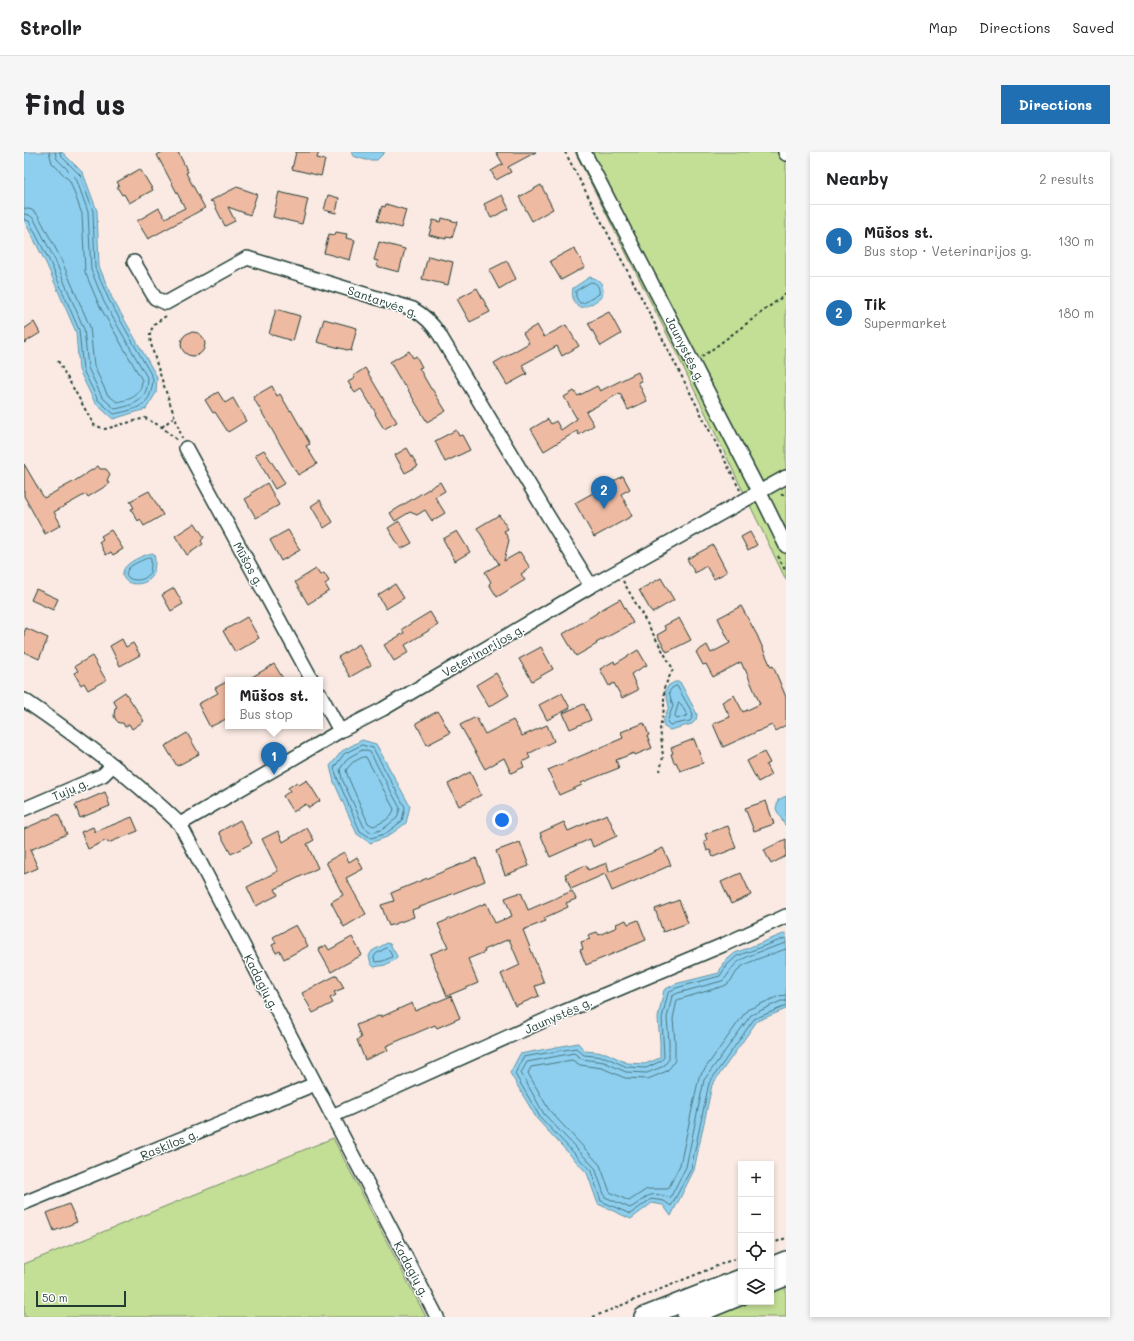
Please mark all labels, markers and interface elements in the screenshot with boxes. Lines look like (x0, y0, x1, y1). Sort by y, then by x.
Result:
text: Strollr (20, 15, 82, 40)
text: Map (929, 18, 957, 37)
text: Directions (979, 18, 1050, 37)
text: Saved (1072, 18, 1114, 37)
button: Directions (1001, 85, 1110, 124)
text: Find us (24, 86, 125, 122)
text: Nearby (826, 167, 888, 189)
text: 2 results (1039, 170, 1094, 187)
text: Mūšos st. (864, 222, 933, 242)
text: 1 (836, 232, 842, 249)
text: 130 m (1058, 232, 1094, 249)
text: Bus stop · Veterinarijos g. (864, 242, 1032, 259)
street label: Santarvės g. (346, 281, 420, 321)
text: Tik (864, 294, 886, 314)
text: 2 (835, 304, 843, 321)
text: 180 m (1058, 304, 1094, 321)
street label: Jaunystės g. (662, 313, 710, 385)
text: Supermarket (864, 314, 947, 331)
pin: 2 (591, 476, 617, 509)
street label: Mūšos g. (230, 539, 268, 589)
street label: Veterinarijos g. (439, 620, 527, 680)
popup (225, 677, 323, 729)
text: Mūšos st. (239, 685, 309, 705)
text: Bus stop (239, 705, 293, 722)
pin: 1 (261, 742, 287, 775)
street label: Tujų g. (49, 774, 91, 804)
your location (492, 810, 512, 830)
street label: Kadagių g. (241, 951, 283, 1013)
street label: Jaunystės g. (522, 993, 594, 1037)
street label: Raskilos g. (138, 1125, 200, 1163)
map controls (738, 1161, 774, 1305)
button: + (738, 1161, 774, 1197)
button: − (738, 1197, 774, 1233)
button: locate (738, 1233, 774, 1269)
street label: Kadagių g. (391, 1238, 433, 1300)
button: layers (738, 1269, 774, 1305)
scale bar (36, 1289, 126, 1308)
text: 50 m (42, 1290, 68, 1305)

